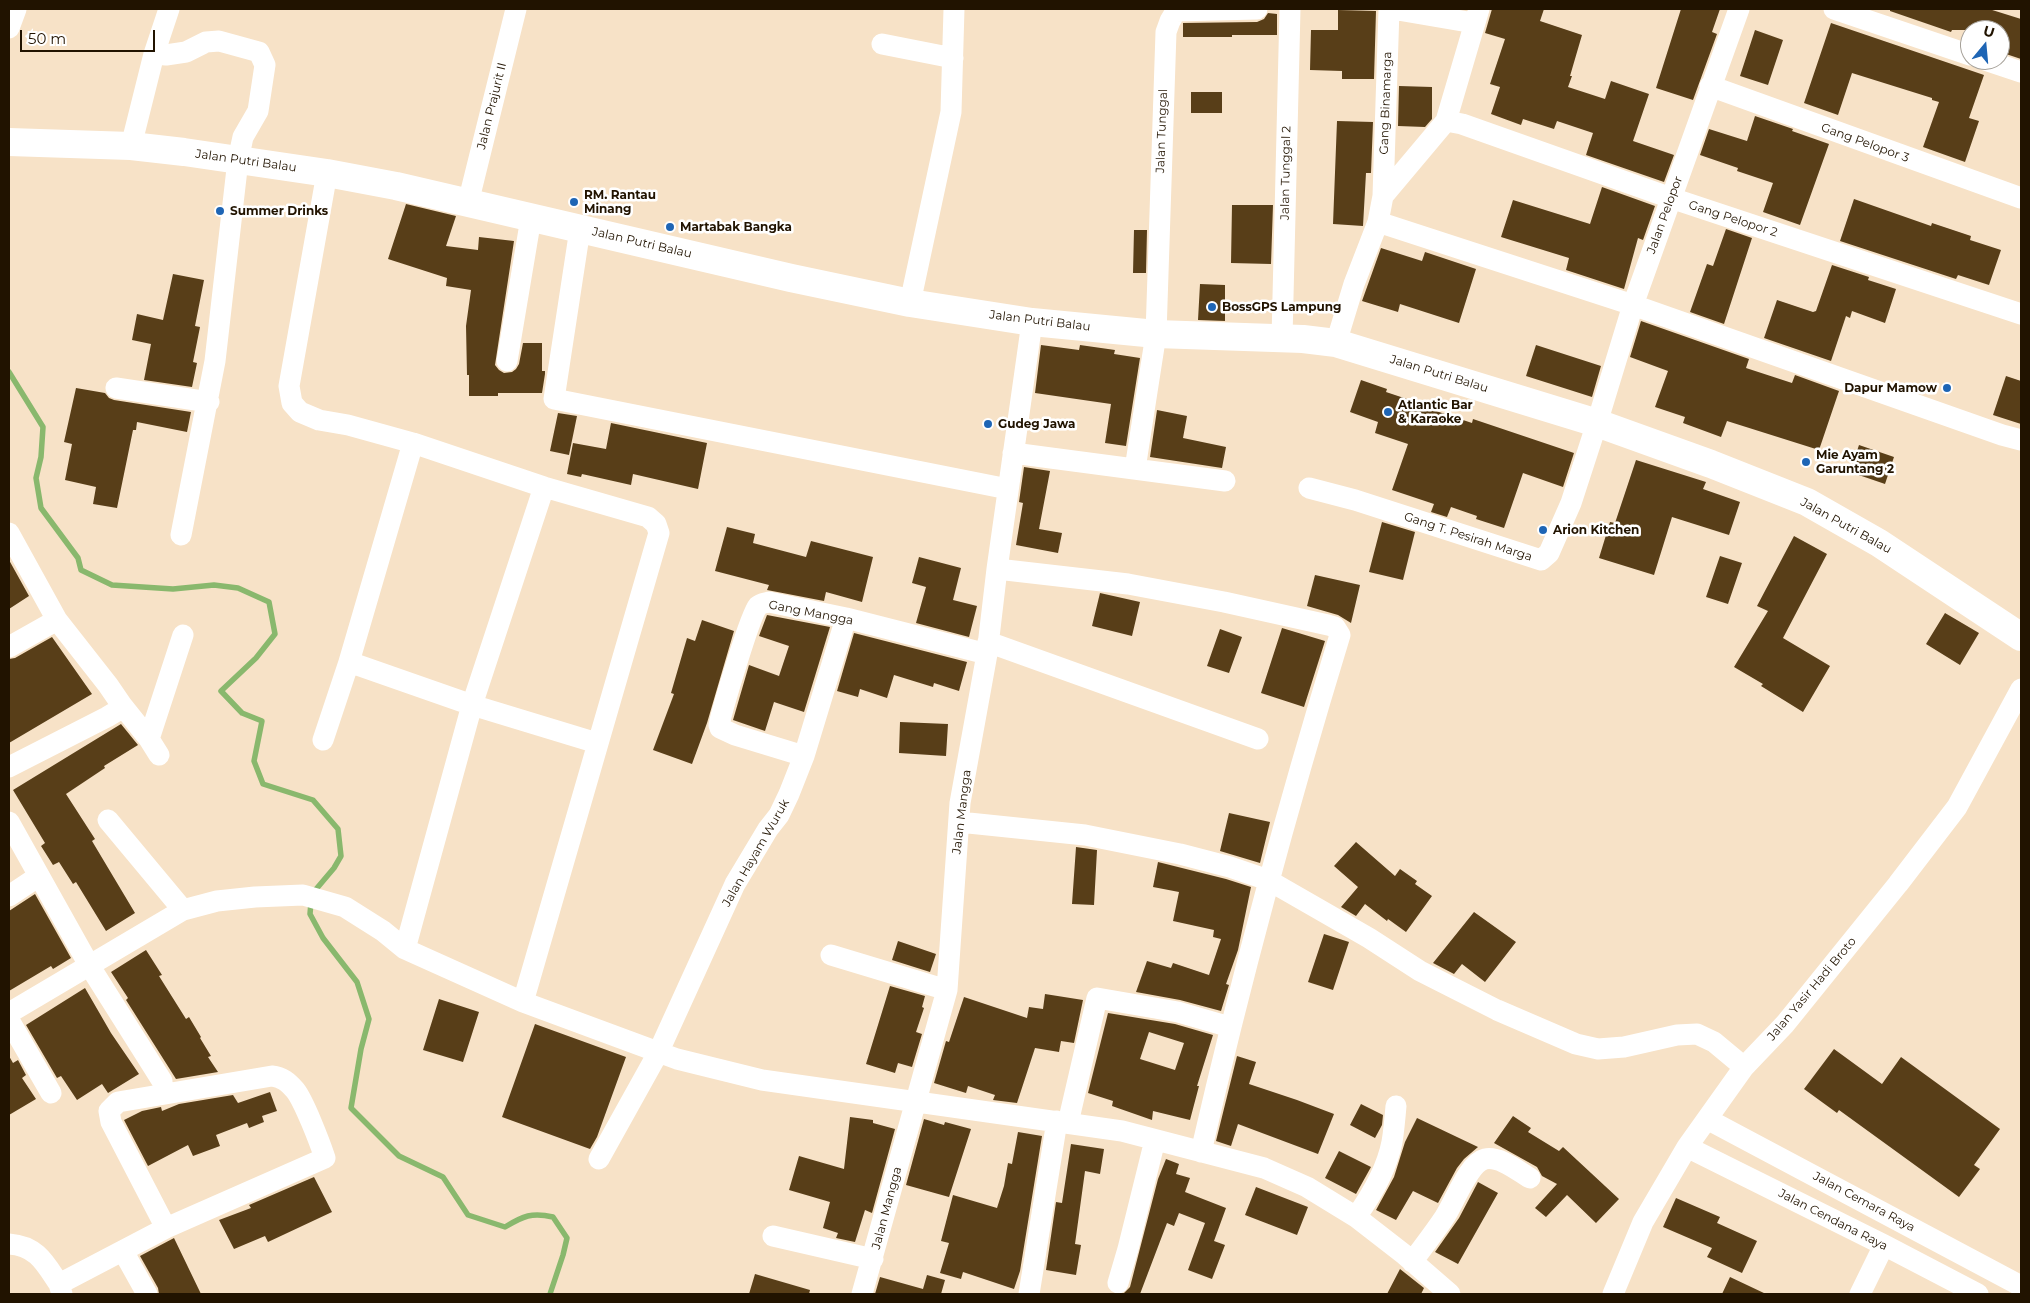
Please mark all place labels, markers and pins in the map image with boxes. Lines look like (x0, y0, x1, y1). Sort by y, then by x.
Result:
place label: RM. Rantau Minang (584, 188, 656, 216)
marker: RM. Rantau Minang (568, 196, 580, 208)
place label: Summer Drinks (230, 204, 328, 218)
marker: Summer Drinks (214, 205, 226, 217)
place label: Martabak Bangka (680, 220, 792, 234)
marker: Martabak Bangka (664, 221, 676, 233)
place label: BossGPS Lampung (1222, 300, 1341, 314)
marker: BossGPS Lampung (1206, 301, 1218, 313)
place label: Dapur Mamow (1844, 381, 1937, 395)
marker: Dapur Mamow (1941, 382, 1953, 394)
place label: Atlantic Bar & Karaoke (1398, 398, 1473, 426)
marker: Atlantic Bar & Karaoke (1382, 406, 1394, 418)
place label: Gudeg Jawa (998, 417, 1075, 431)
marker: Gudeg Jawa (982, 418, 994, 430)
place label: Mie Ayam Garuntang 2 (1816, 448, 1894, 476)
marker: Mie Ayam Garuntang 2 (1800, 456, 1812, 468)
place label: Arion Kitchen (1553, 523, 1639, 537)
marker: Arion Kitchen (1537, 524, 1549, 536)

